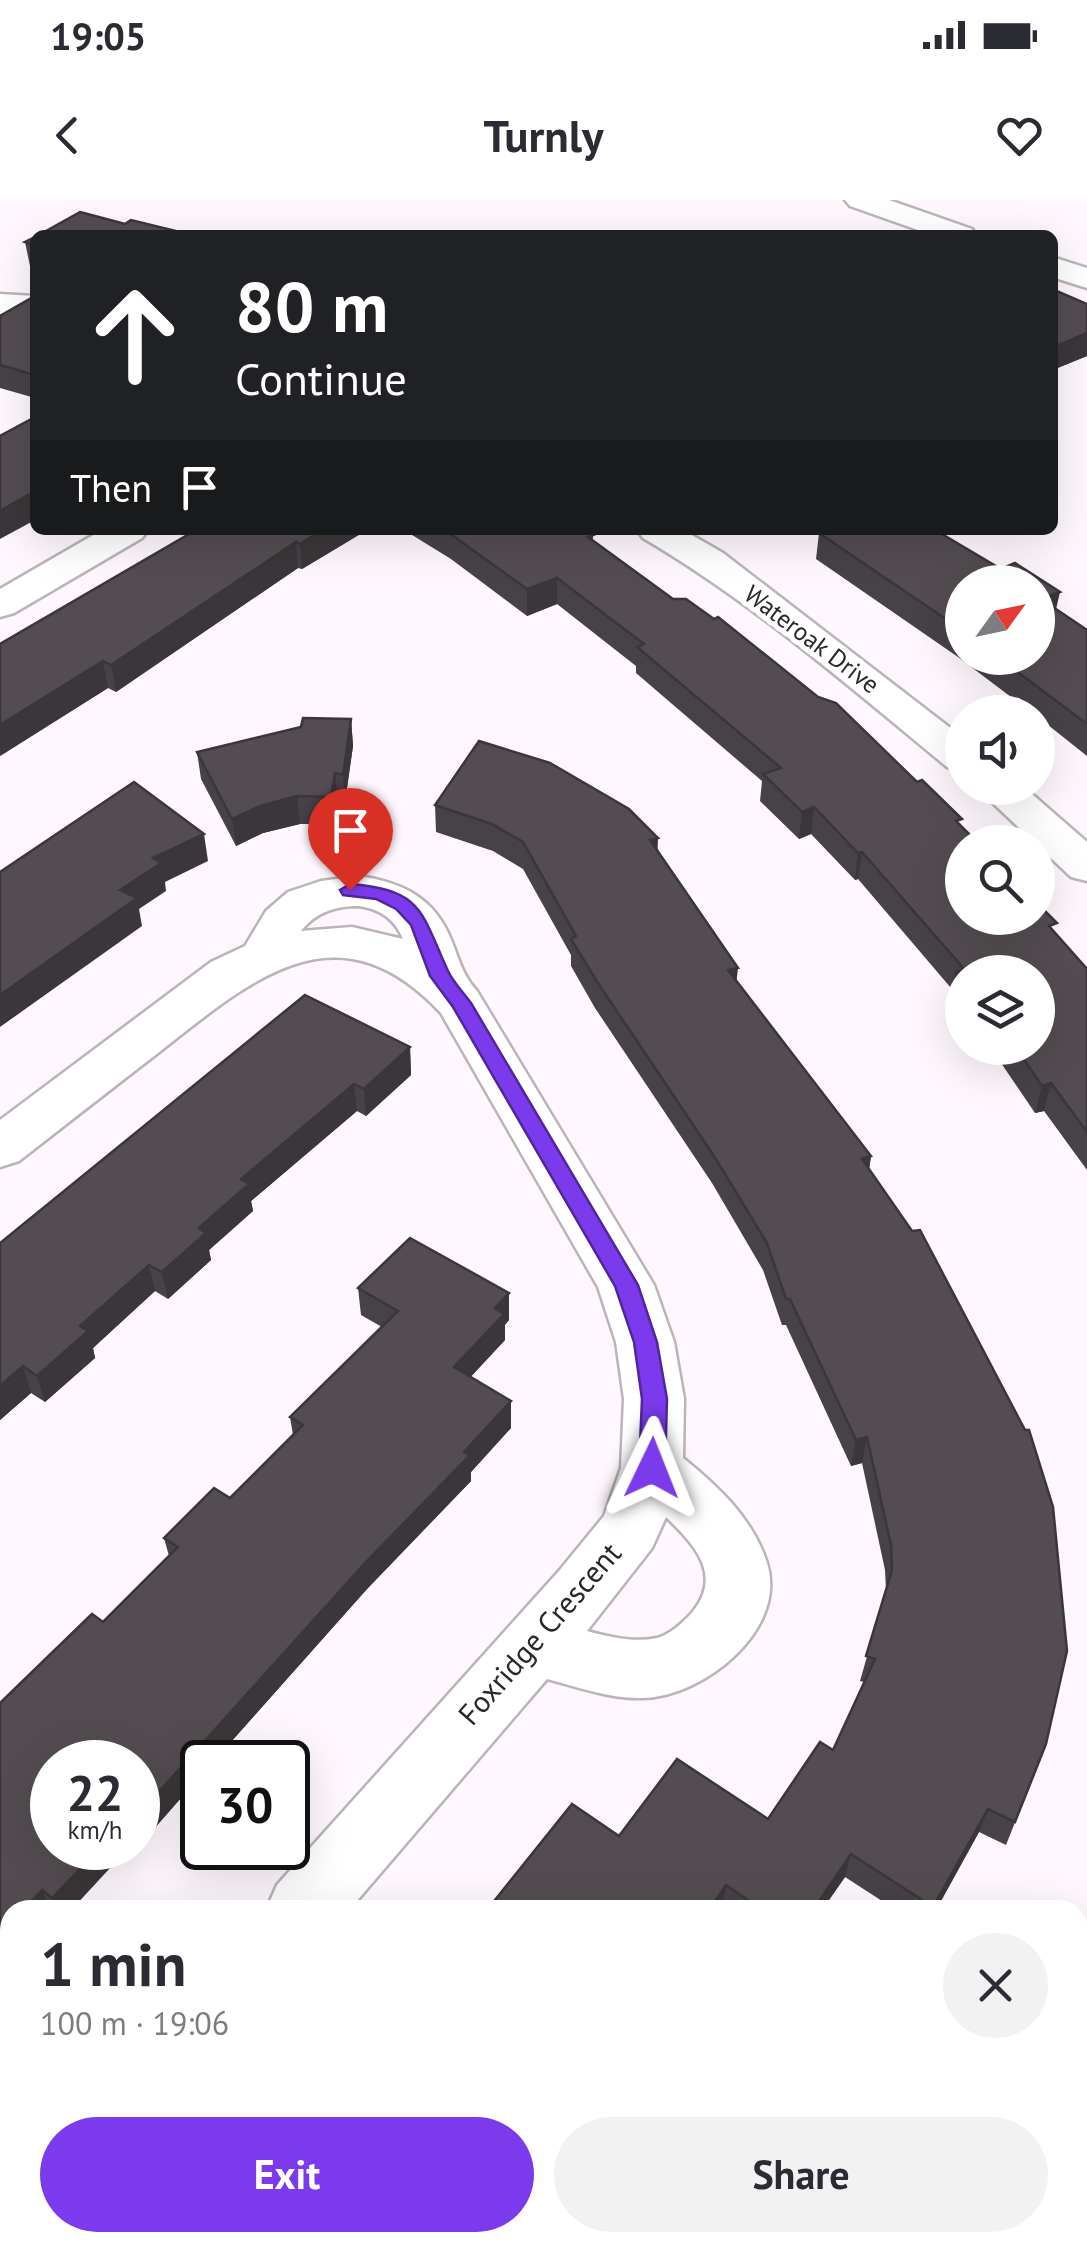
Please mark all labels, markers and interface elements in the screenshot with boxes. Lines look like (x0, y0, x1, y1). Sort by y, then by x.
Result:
text: 19:05 (50, 11, 146, 60)
text: Turnly (483, 106, 604, 164)
icon: back (40, 108, 95, 163)
icon: heart (992, 108, 1047, 163)
text: 80 m (235, 261, 388, 351)
icon: ahead (70, 270, 200, 400)
text: Continue (235, 349, 407, 407)
icon: arrive (172, 460, 227, 515)
text: Then (70, 463, 152, 512)
north arrow (945, 565, 1055, 675)
map controls (945, 565, 1055, 1065)
street label: Wateroak Drive (738, 578, 886, 700)
button: sound (945, 695, 1055, 805)
pin (308, 788, 393, 891)
icon: arrive (323, 803, 378, 858)
button: search (945, 825, 1055, 935)
button: layers (945, 955, 1055, 1065)
position arrow (600, 1416, 704, 1520)
street label: Foxridge Crescent (449, 1534, 629, 1732)
speed limit sign: 30 (180, 1740, 310, 1870)
text: 22 (67, 1760, 123, 1825)
text: km/h (68, 1814, 122, 1846)
text: 1 min (40, 1925, 186, 2003)
button: close (943, 1933, 1048, 2038)
text: 100 m · 19:06 (40, 2002, 229, 2044)
button: Exit (40, 2117, 534, 2232)
button: Share (554, 2117, 1048, 2232)

